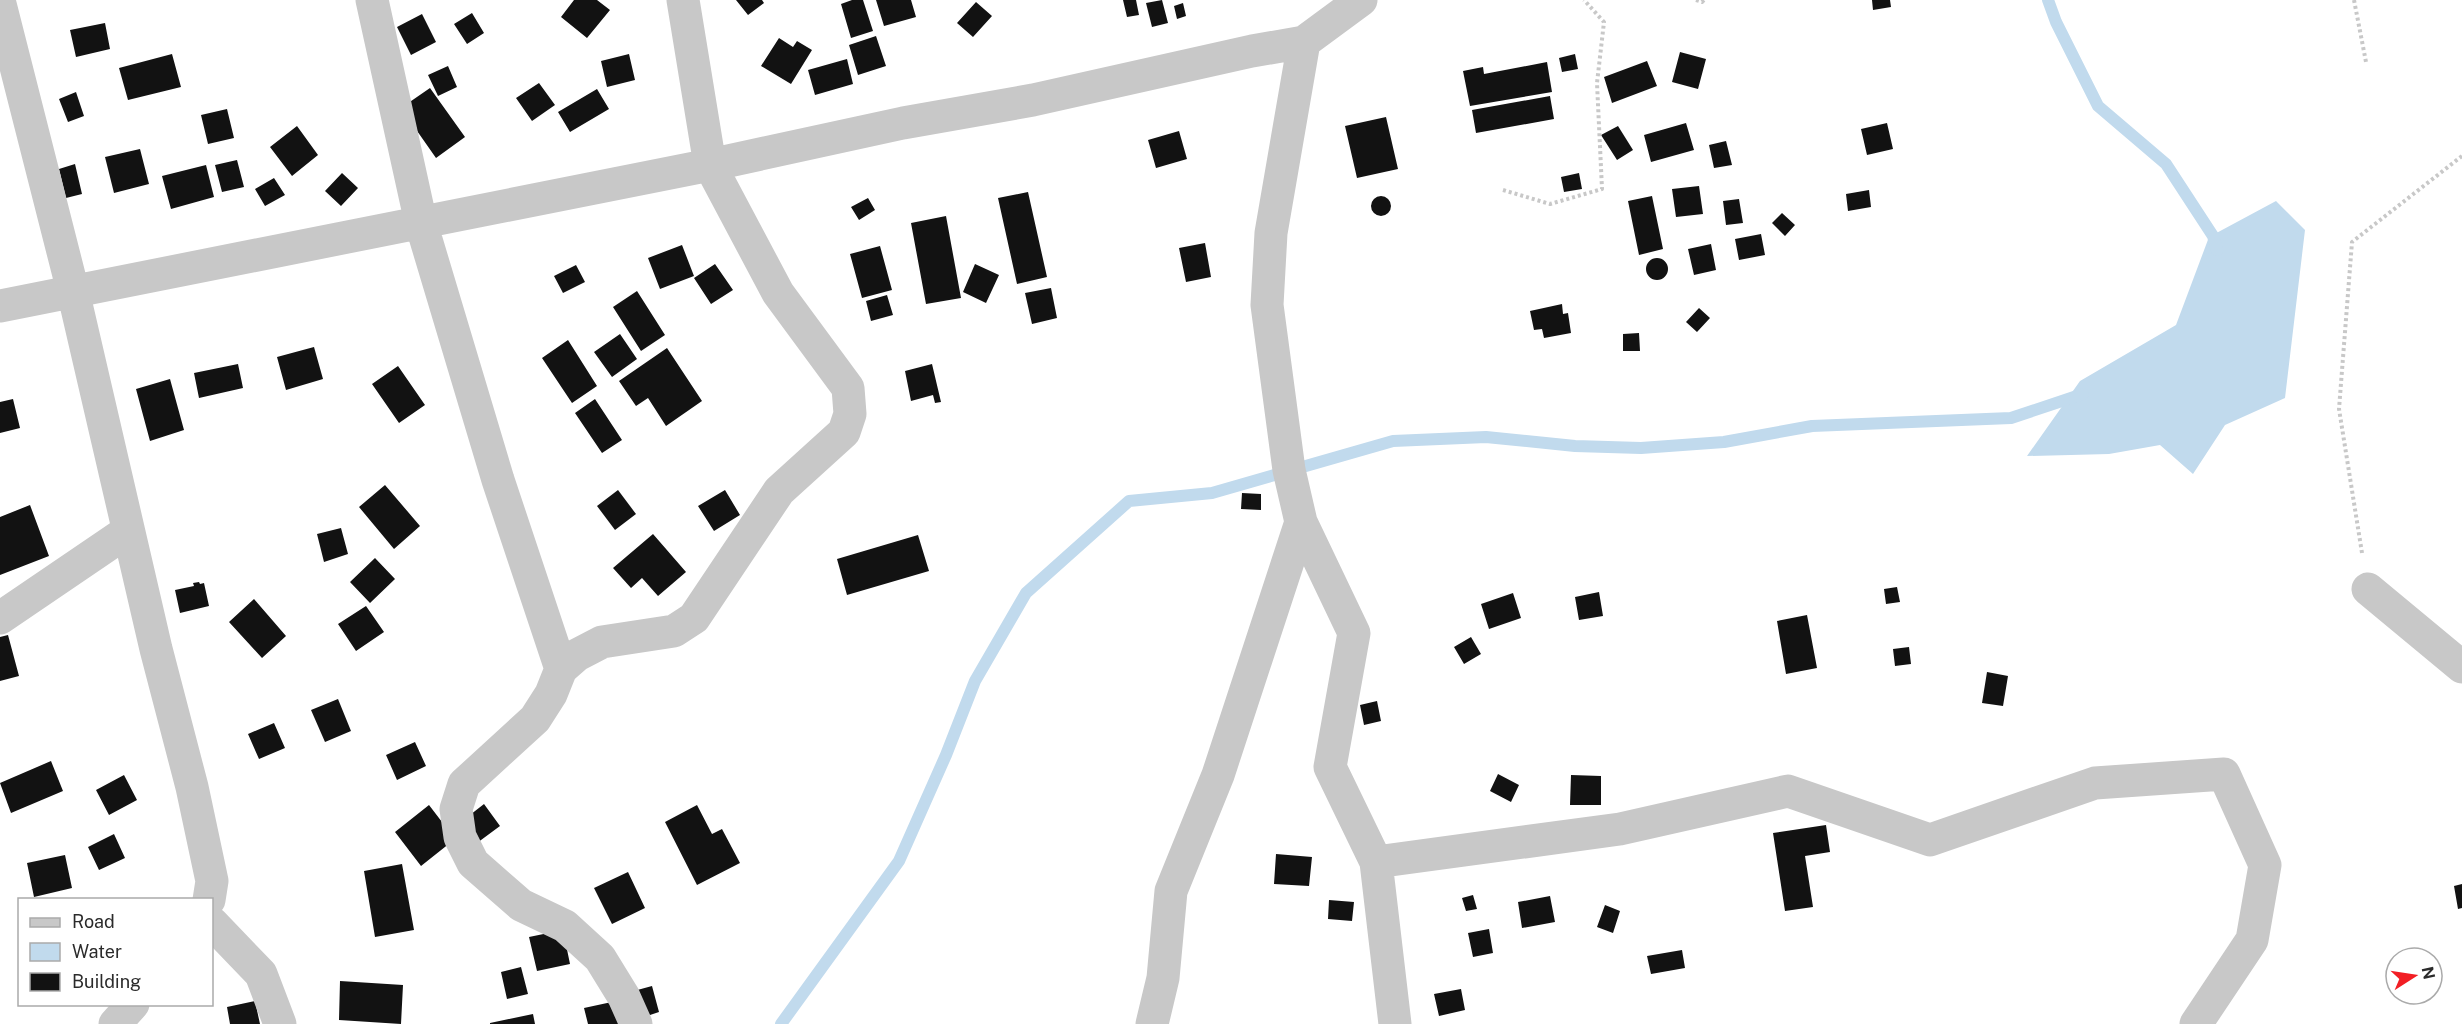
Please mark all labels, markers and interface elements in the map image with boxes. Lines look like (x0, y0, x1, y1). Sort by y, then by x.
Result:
legend (18, 898, 213, 1006)
text: Road (72, 911, 115, 932)
text: Water (72, 941, 122, 962)
north arrow (2384, 946, 2444, 1006)
text: N (2418, 965, 2439, 981)
text: Building (72, 971, 141, 992)

